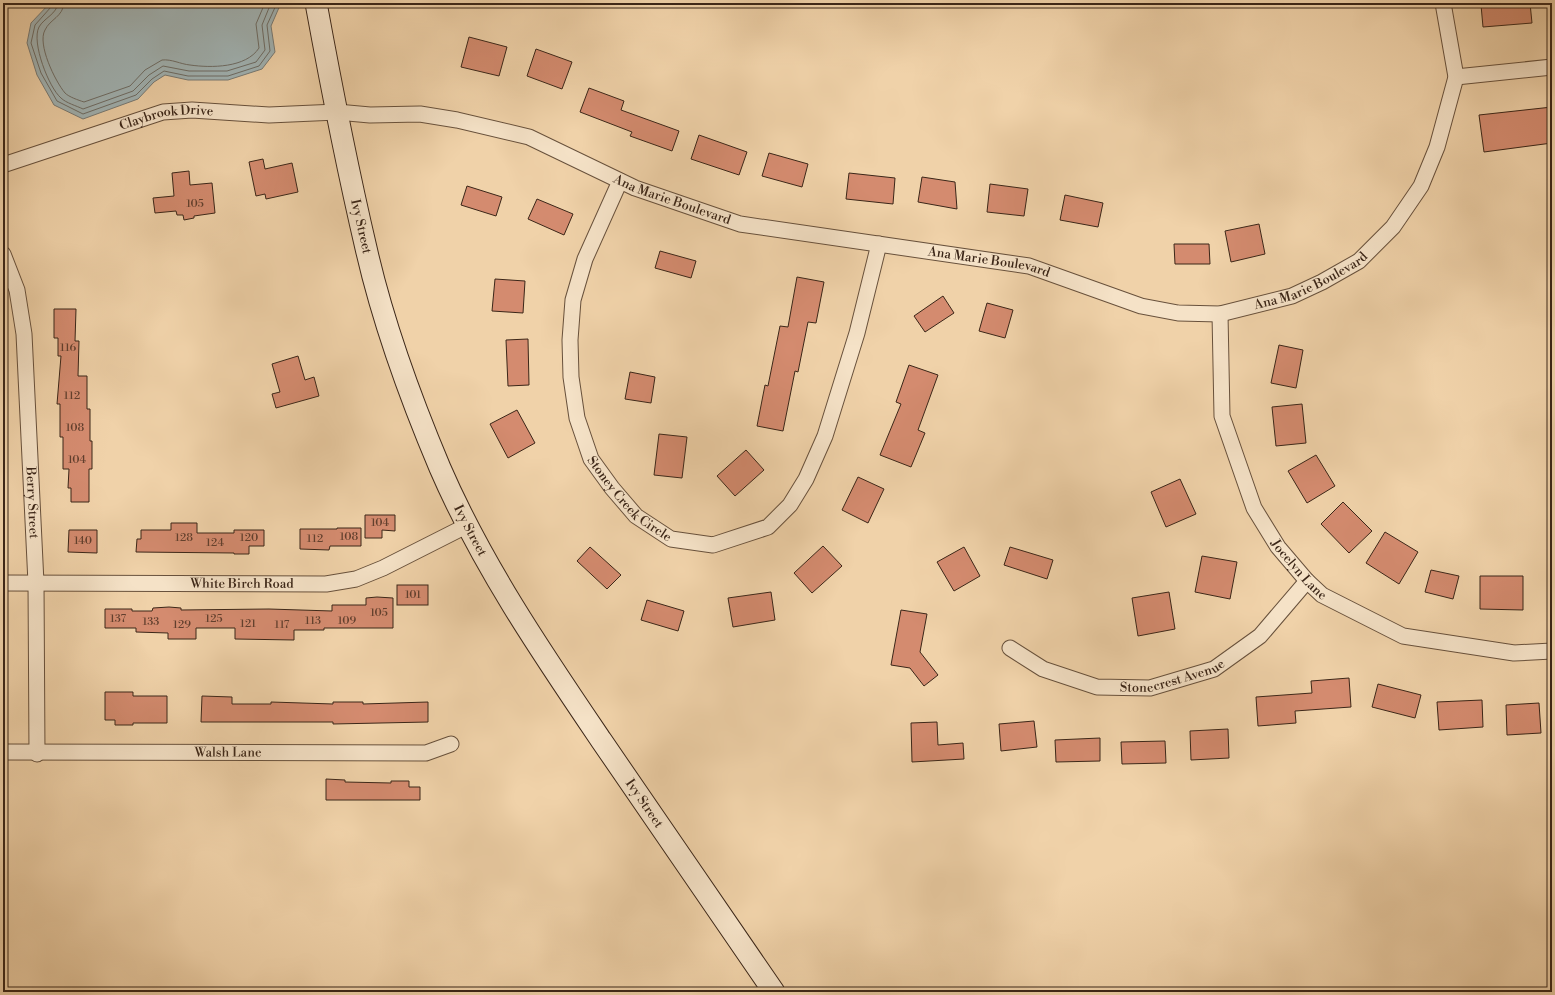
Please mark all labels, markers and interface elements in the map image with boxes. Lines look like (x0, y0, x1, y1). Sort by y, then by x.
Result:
street label: Claybrook Drive (117, 102, 214, 134)
street label: Ana Marie Boulevard (610, 170, 733, 228)
house number: 105 (186, 197, 204, 211)
street label: Ivy Street (347, 198, 375, 256)
street label: Ana Marie Boulevard (926, 243, 1053, 281)
street label: Ana Marie Boulevard (1251, 248, 1372, 313)
house number: 116 (60, 341, 76, 355)
house number: 112 (64, 389, 80, 403)
house number: 108 (66, 421, 84, 435)
house number: 104 (68, 453, 87, 467)
street label: Stoney Creek Circle (584, 453, 675, 545)
street label: Berry Street (22, 465, 42, 539)
street label: Ivy Street (450, 502, 491, 559)
house number: 104 (371, 516, 390, 530)
house number: 108 (340, 530, 358, 544)
house number: 128 (175, 531, 193, 545)
house number: 120 (240, 531, 258, 545)
house number: 112 (307, 532, 323, 546)
house number: 140 (74, 534, 92, 548)
house number: 124 (206, 536, 224, 550)
street label: Jocelyn Lane (1267, 536, 1329, 604)
street label: White Birch Road (189, 576, 294, 592)
house number: 101 (405, 588, 421, 602)
house number: 105 (370, 606, 388, 620)
house number: 137 (110, 612, 127, 626)
house number: 125 (205, 612, 223, 626)
house number: 113 (305, 614, 321, 628)
house number: 109 (338, 614, 357, 628)
house number: 133 (143, 615, 159, 629)
house number: 121 (240, 617, 256, 631)
house number: 129 (173, 618, 191, 632)
house number: 117 (275, 618, 290, 632)
street label: Stonecrest Avenue (1120, 656, 1228, 697)
street label: Walsh Lane (193, 744, 262, 761)
street label: Ivy Street (622, 776, 667, 831)

